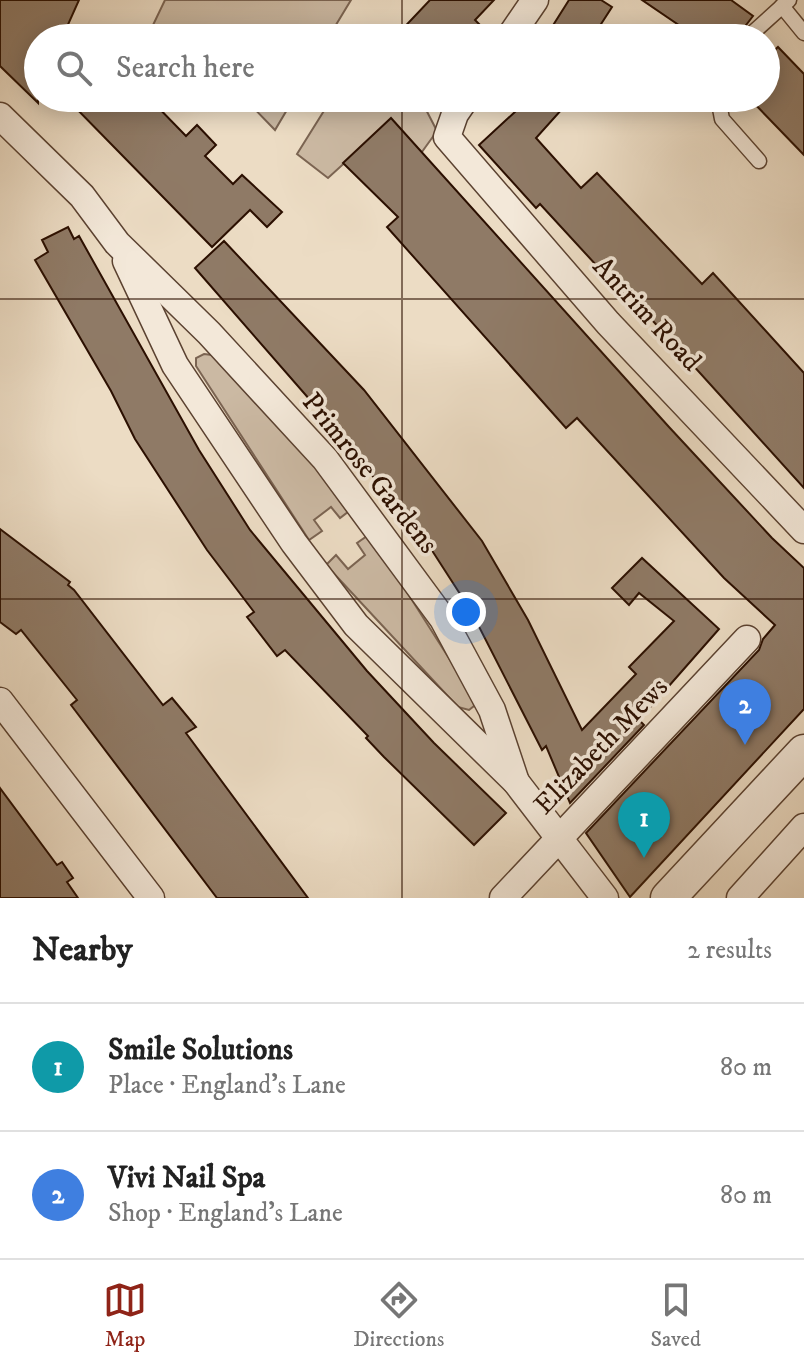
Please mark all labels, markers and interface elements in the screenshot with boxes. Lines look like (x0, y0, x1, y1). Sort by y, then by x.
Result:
search box (24, 24, 780, 112)
icon: search (52, 46, 96, 90)
text: Search here (116, 50, 255, 87)
street label: Antrim Road (585, 249, 709, 379)
street label: Primrose Gardens (294, 385, 446, 561)
your location (446, 592, 486, 632)
street label: Elizabeth Mews (527, 670, 675, 822)
pin: 2 (719, 679, 771, 745)
pin: 1 (618, 792, 670, 858)
text: Nearby (32, 929, 133, 971)
text: 2 results (687, 934, 772, 967)
text: Smile Solutions (108, 1032, 293, 1069)
text: 1 (53, 1051, 63, 1084)
text: 80 m (720, 1051, 772, 1084)
text: Place · England's Lane (108, 1069, 346, 1102)
text: Vivi Nail Spa (108, 1160, 265, 1197)
text: 2 (52, 1179, 64, 1212)
text: 80 m (720, 1179, 772, 1212)
text: Shop · England's Lane (108, 1197, 343, 1230)
tab: Map (103, 1278, 147, 1353)
tab: Directions (353, 1278, 444, 1353)
tab: Saved (650, 1278, 701, 1353)

